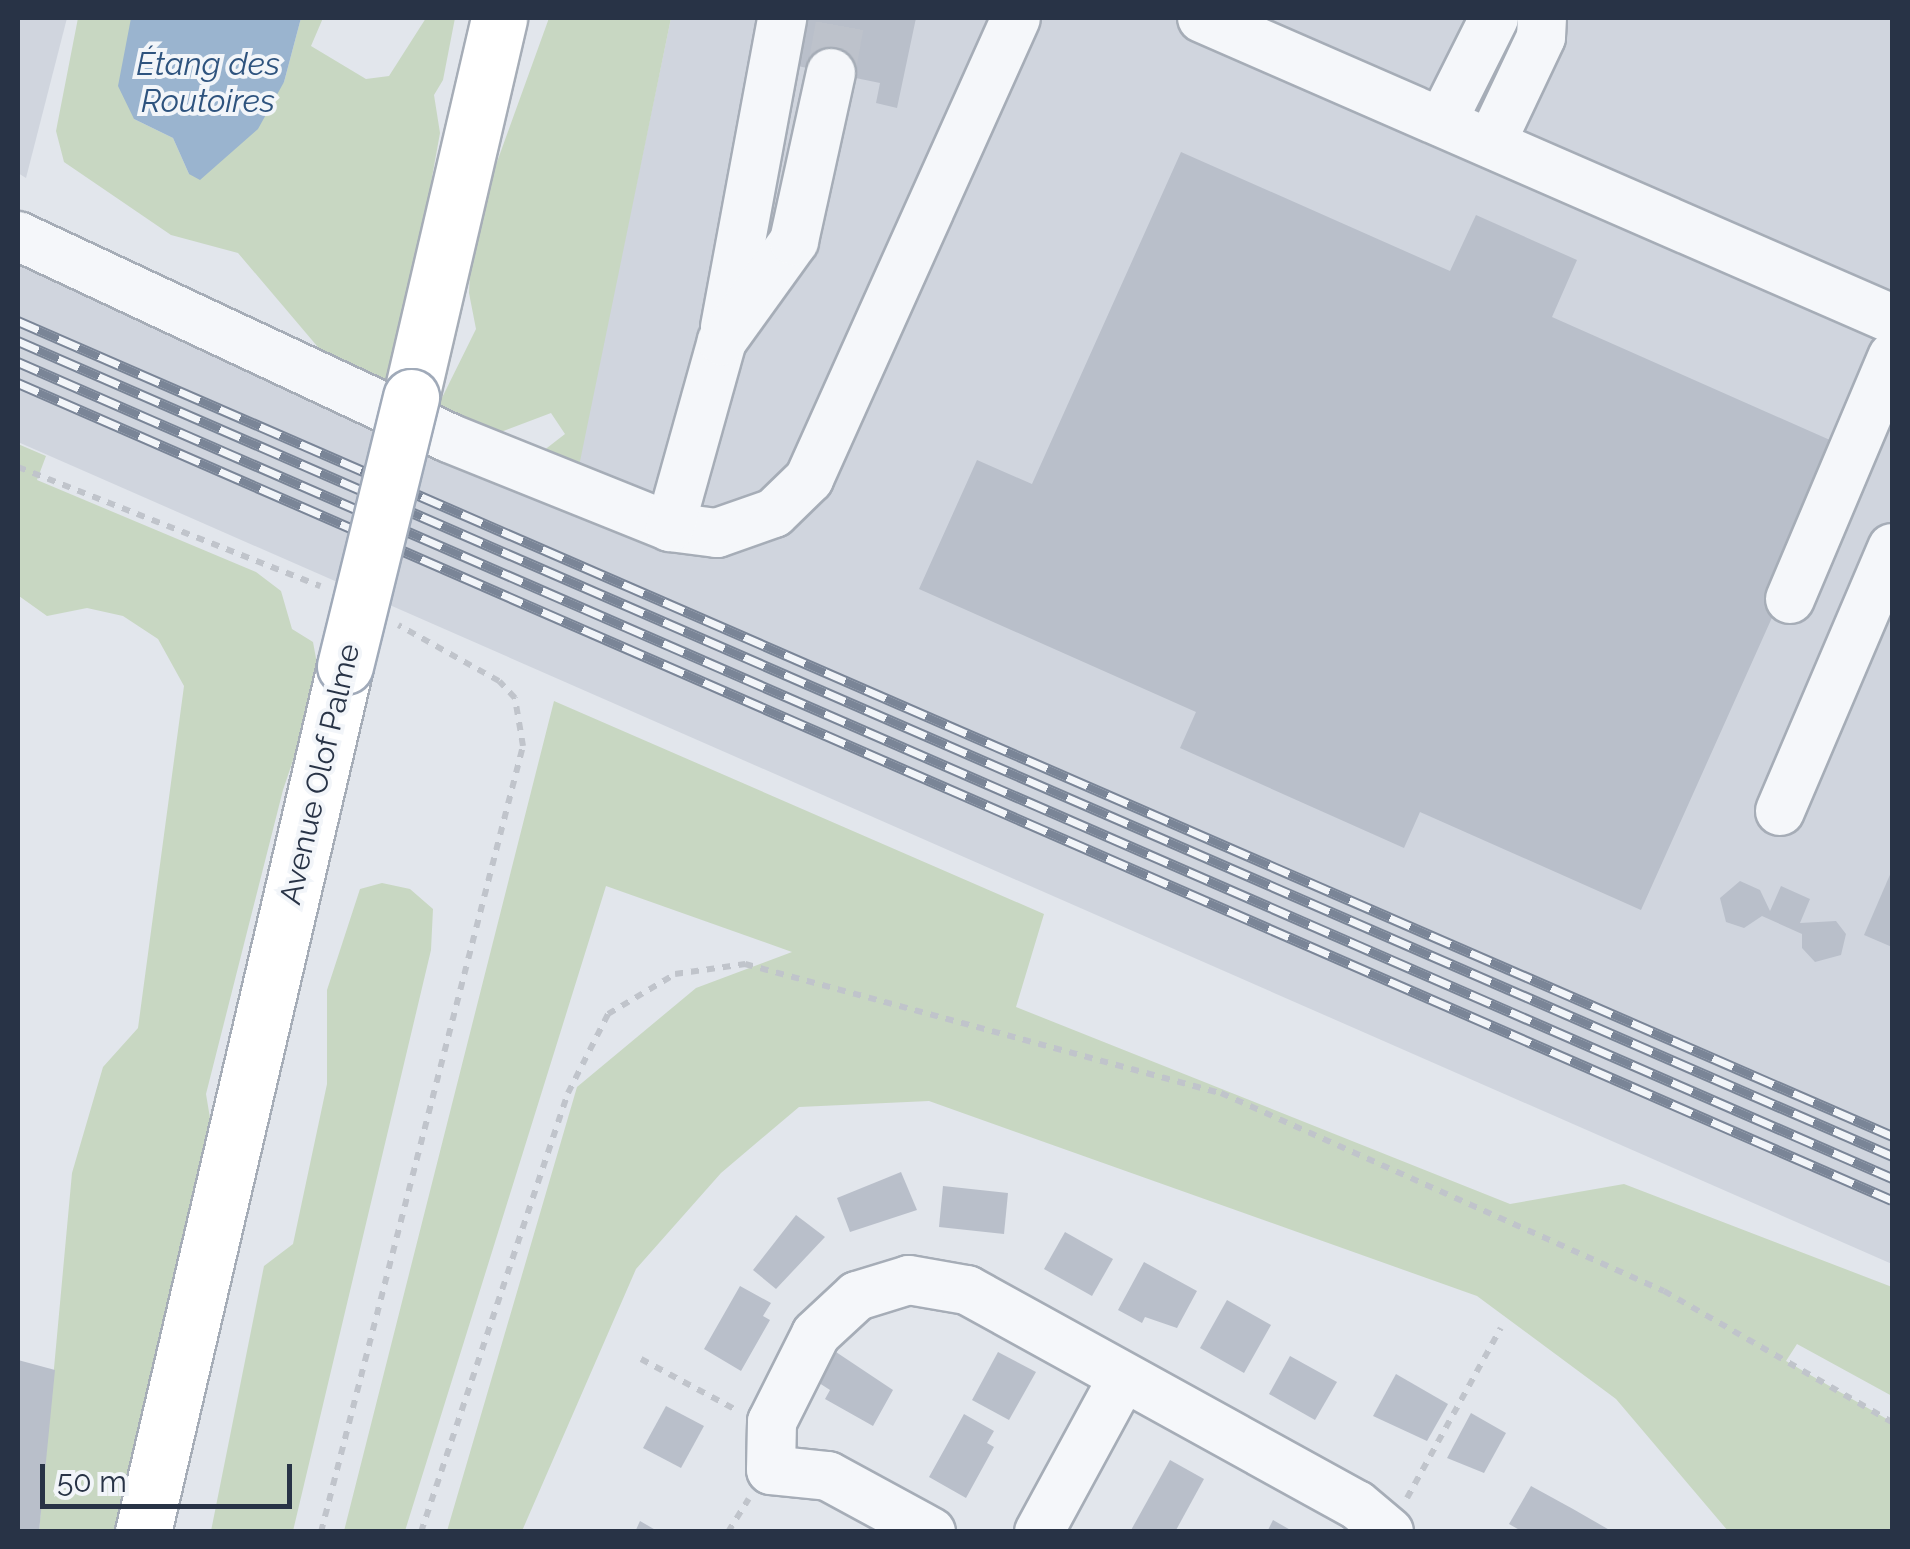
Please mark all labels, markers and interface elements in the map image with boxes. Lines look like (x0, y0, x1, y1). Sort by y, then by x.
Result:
water label: Étang des Routoires (136, 46, 280, 121)
street label: Avenue Olof Palme (272, 640, 368, 908)
scale bar (45, 1444, 298, 1506)
text: 50 m (57, 1464, 127, 1499)

